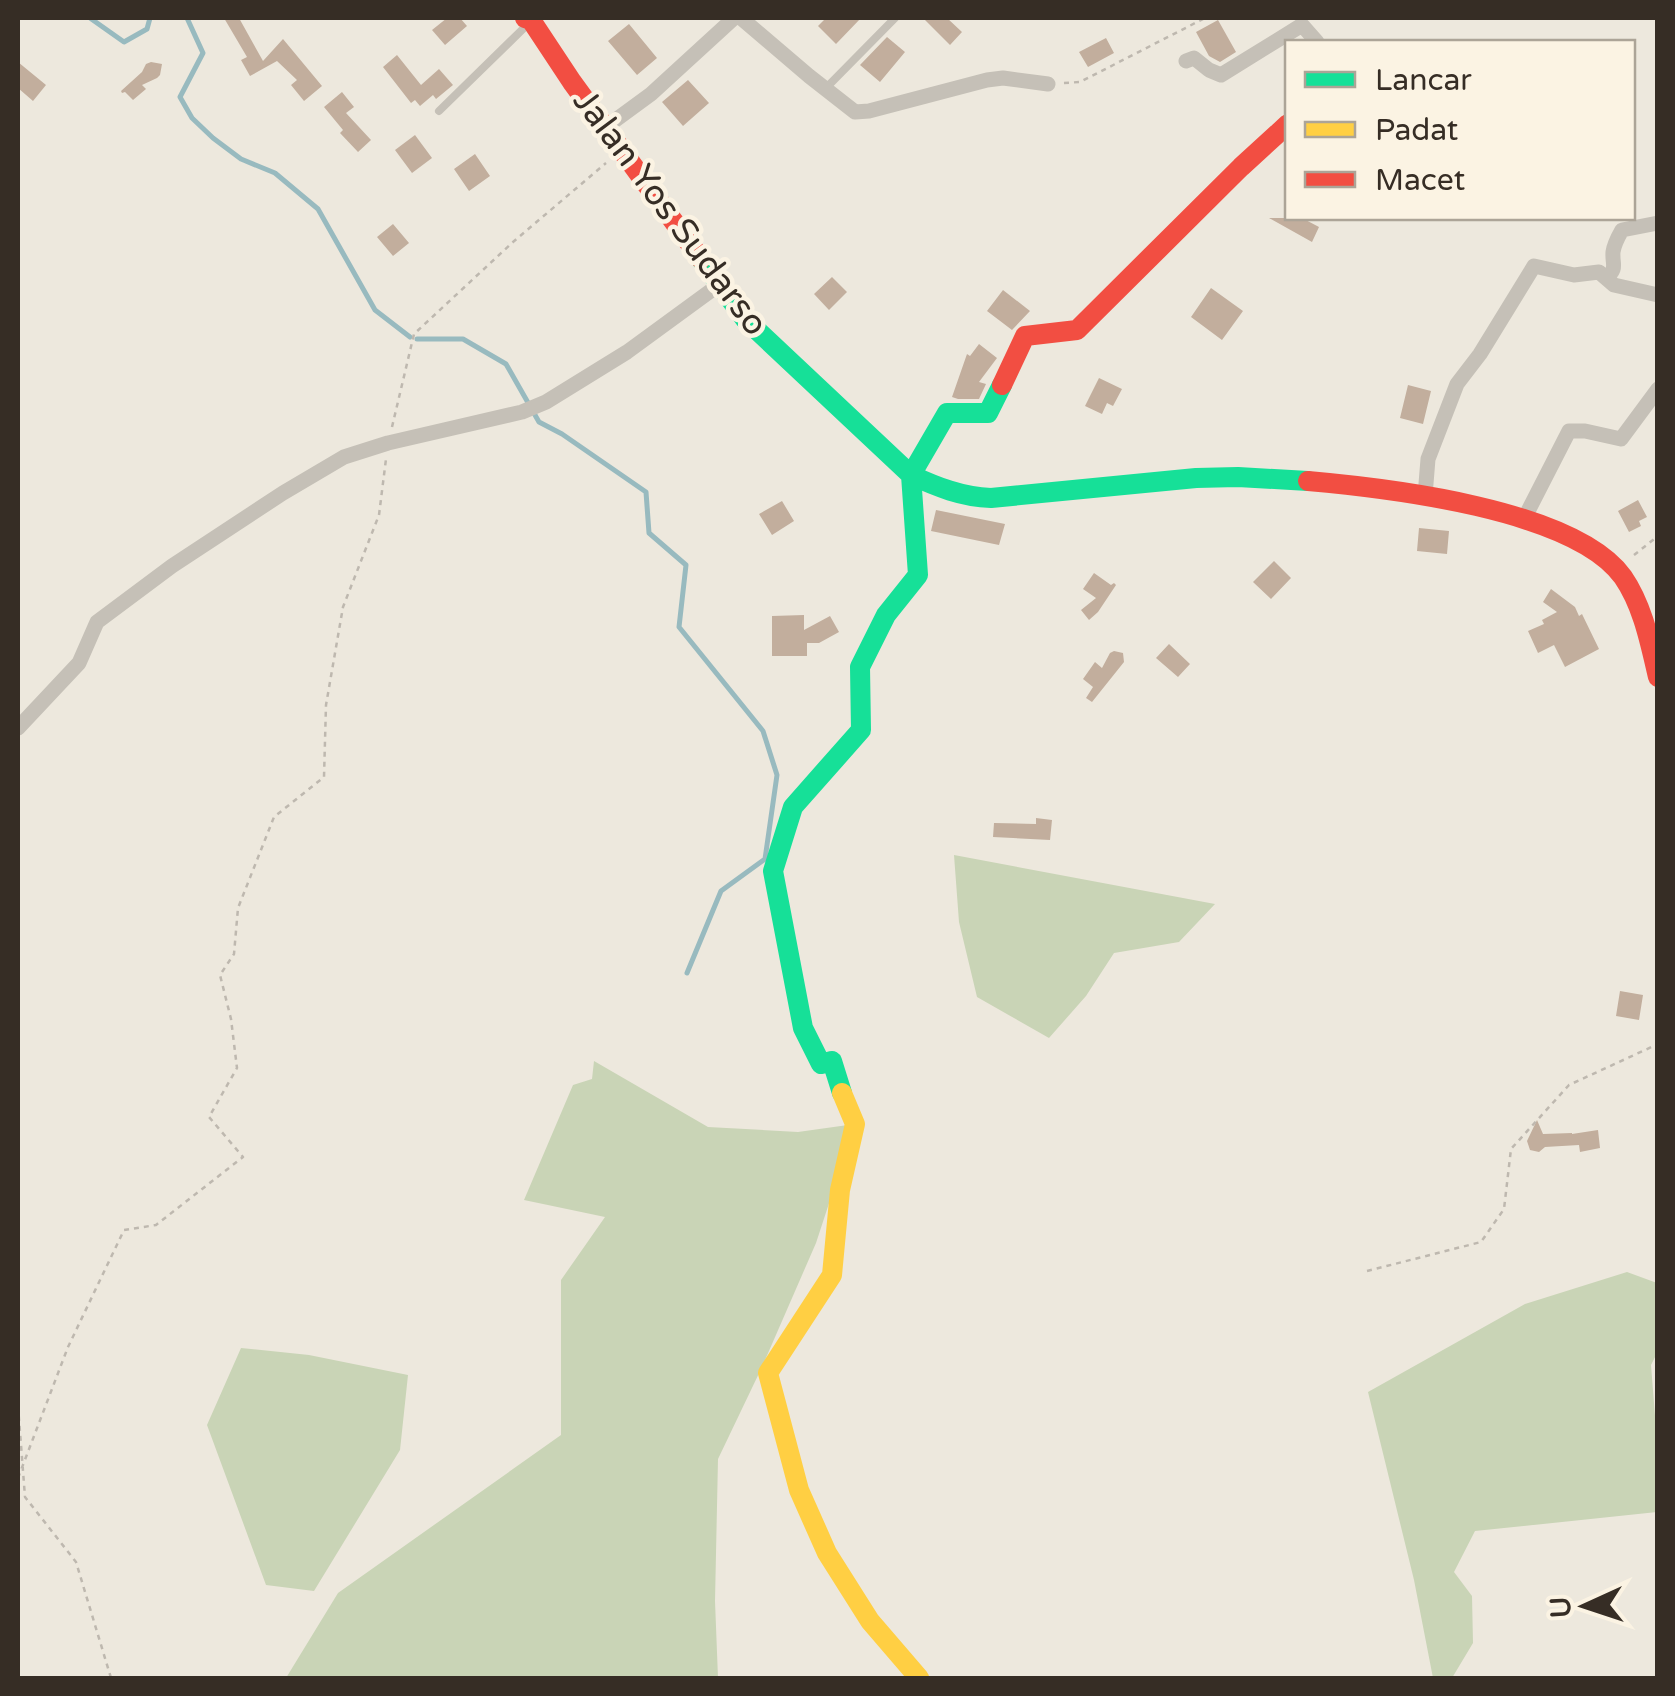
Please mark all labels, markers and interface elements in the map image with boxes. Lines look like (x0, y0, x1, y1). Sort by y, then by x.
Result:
legend (1285, 40, 1635, 220)
text: Lancar (1375, 62, 1472, 99)
street label: Jalan Yos Sudarso (564, 81, 776, 344)
text: Padat (1375, 112, 1458, 149)
text: Macet (1375, 162, 1465, 199)
north arrow (1535, 1556, 1635, 1656)
text: U (1544, 1596, 1579, 1619)

